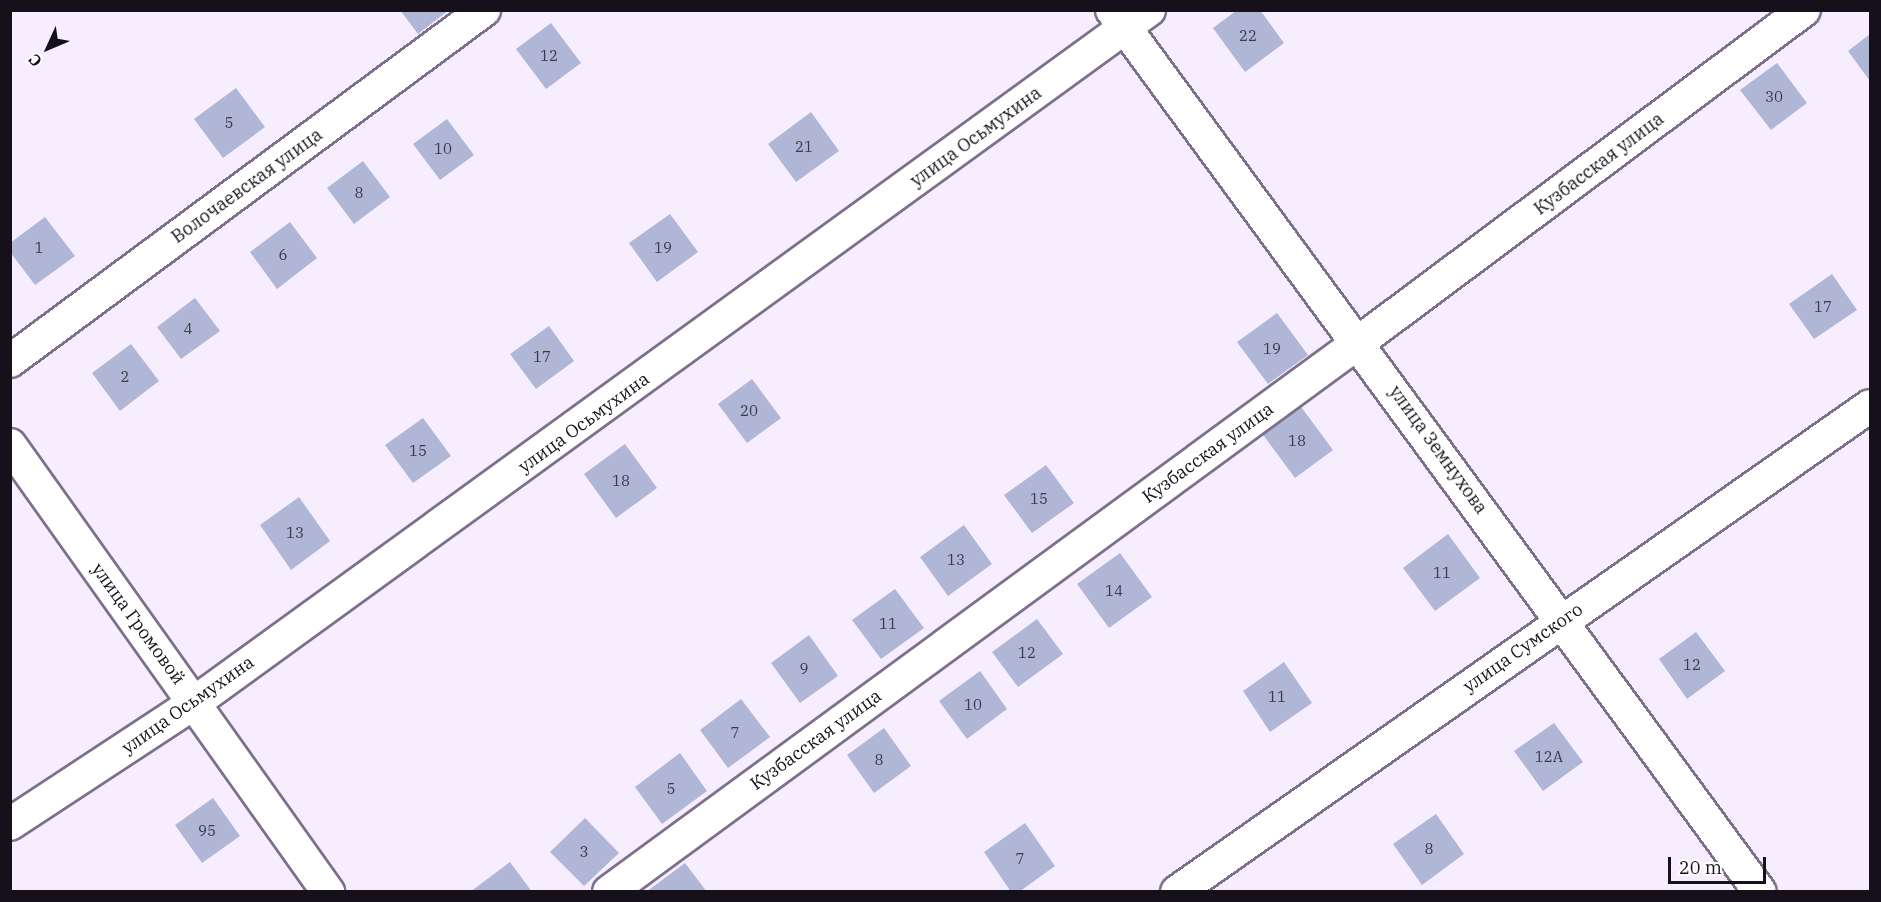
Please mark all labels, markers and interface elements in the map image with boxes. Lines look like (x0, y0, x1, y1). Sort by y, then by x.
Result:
north arrow (18, 18, 78, 78)
house number: 22 (1239, 27, 1257, 45)
house number: 12 (540, 47, 558, 65)
text: С (24, 50, 46, 71)
street label: улица Осьмухина (906, 82, 1046, 192)
house number: 30 (1765, 88, 1783, 106)
street label: Кузбасская улица (1530, 108, 1668, 220)
house number: 5 (225, 114, 233, 132)
street label: Волочаевская улица (167, 124, 327, 248)
house number: 21 (795, 138, 813, 156)
house number: 10 (434, 140, 452, 158)
house number: 8 (355, 184, 363, 202)
house number: 1 (35, 239, 43, 257)
house number: 19 (654, 239, 672, 257)
house number: 6 (279, 246, 287, 264)
house number: 17 (1814, 298, 1832, 316)
house number: 4 (184, 320, 192, 338)
house number: 19 (1263, 340, 1281, 358)
house number: 17 (533, 348, 551, 366)
house number: 2 (121, 368, 129, 386)
street label: улица Осьмухина (514, 368, 654, 478)
street label: улица Земнухова (1384, 382, 1492, 518)
street label: Кузбасская улица (1138, 398, 1278, 508)
house number: 20 (740, 402, 758, 420)
house number: 18 (1288, 432, 1306, 450)
house number: 15 (409, 442, 427, 460)
house number: 18 (612, 472, 630, 490)
house number: 15 (1030, 490, 1048, 508)
house number: 13 (286, 524, 304, 542)
house number: 13 (947, 551, 965, 569)
street label: улица Громовой (87, 559, 189, 689)
house number: 11 (1433, 564, 1451, 582)
house number: 14 (1105, 582, 1123, 600)
street label: улица Сумского (1459, 599, 1587, 697)
house number: 11 (879, 615, 897, 633)
house number: 12 (1018, 644, 1036, 662)
street label: улица Осьмухина (118, 651, 258, 759)
house number: 12 (1683, 656, 1701, 674)
house number: 9 (800, 660, 808, 678)
street label: Кузбасская улица (746, 685, 886, 795)
house number: 11 (1268, 688, 1286, 706)
house number: 10 (964, 696, 982, 714)
house number: 7 (731, 724, 739, 742)
house number: 12А (1535, 748, 1563, 766)
house number: 8 (875, 751, 883, 769)
house number: 5 (667, 780, 675, 798)
house number: 95 (198, 822, 216, 840)
house number: 8 (1425, 840, 1433, 858)
house number: 3 (580, 843, 588, 861)
scale bar (1671, 845, 1768, 883)
house number: 7 (1016, 850, 1024, 868)
text: 20 m (1679, 856, 1722, 879)

